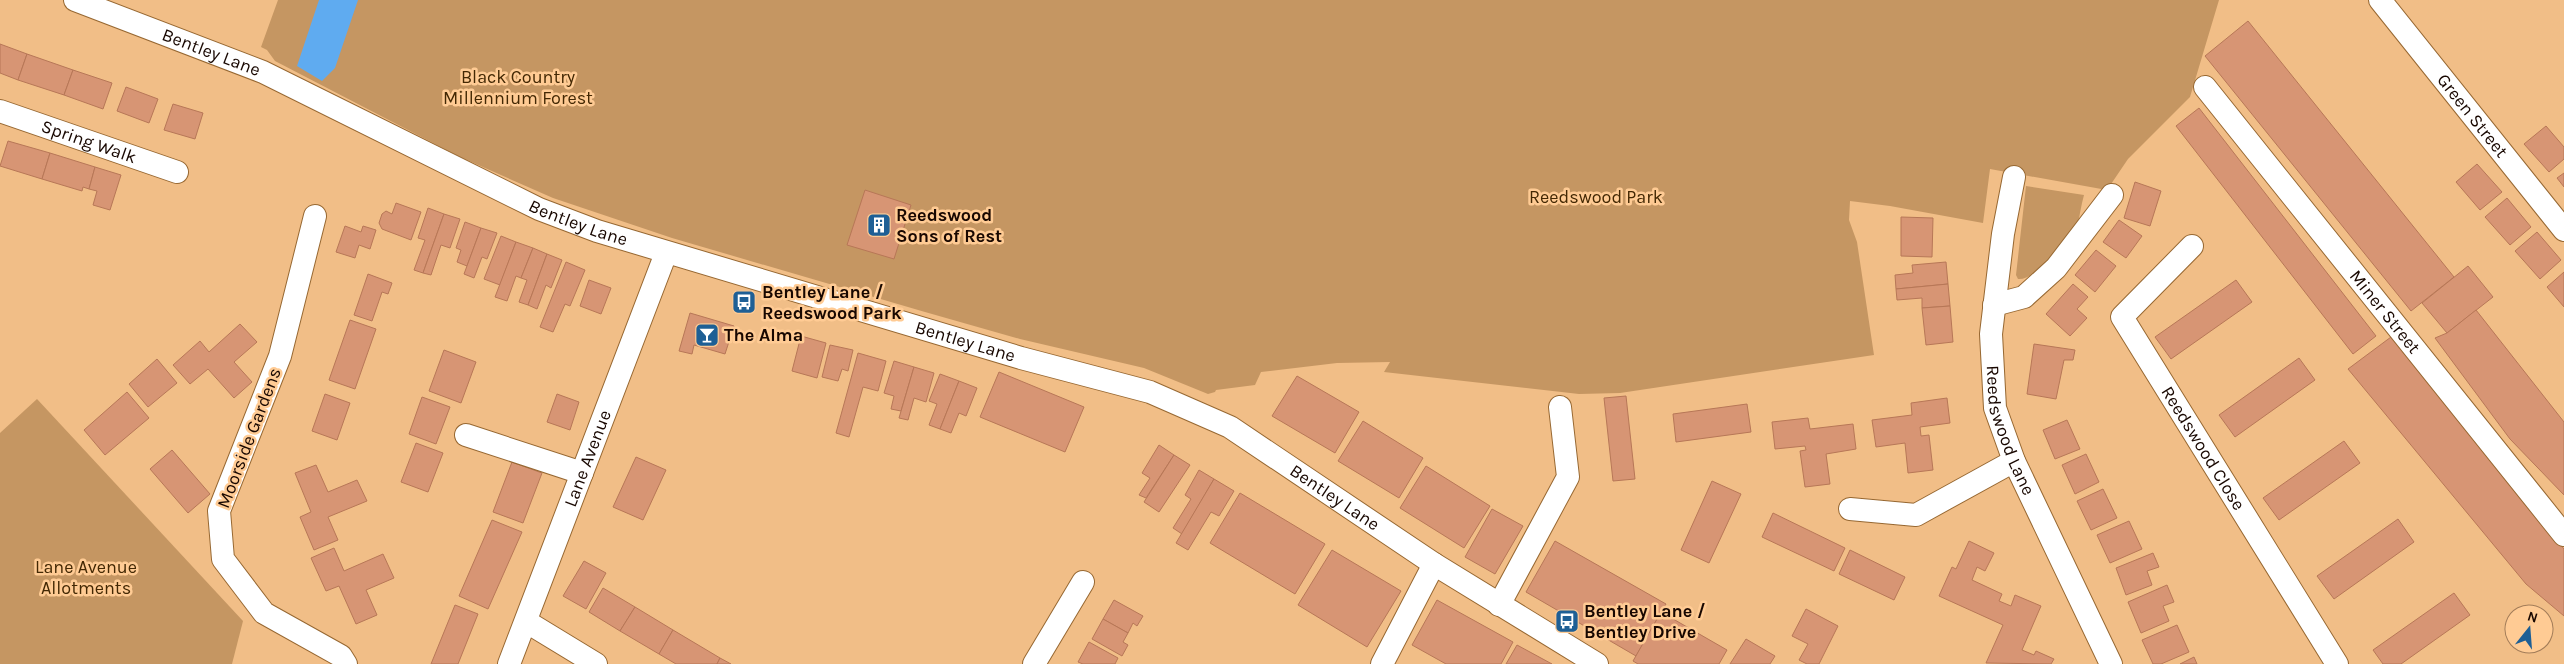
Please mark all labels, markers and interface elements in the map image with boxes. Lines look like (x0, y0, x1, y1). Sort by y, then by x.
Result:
street label: Bentley Lane (159, 23, 264, 81)
park label: Black Country Millennium Forest (443, 66, 593, 109)
street label: Green Street (2432, 69, 2513, 162)
street label: Spring Walk (38, 115, 139, 168)
park label: Reedswood Park (1529, 186, 1663, 208)
street label: Bentley Lane (525, 195, 630, 251)
place label: Reedswood Sons of Rest (896, 204, 1002, 247)
building icon: Reedswood Sons of Rest (866, 212, 892, 238)
street label: Miner Street (2345, 265, 2425, 358)
place label: Bentley Lane / Reedswood Park (762, 281, 902, 324)
bus stop icon: Bentley Lane / Reedswood Park (731, 289, 757, 315)
street label: Bentley Lane (913, 316, 1018, 367)
bar icon: The Alma (694, 322, 720, 348)
place label: The Alma (724, 324, 803, 346)
street label: Moorside Gardens (212, 365, 286, 511)
street label: Reedswood Lane (1982, 365, 2040, 499)
street label: Reedswood Close (2157, 382, 2250, 514)
street label: Lane Avenue (559, 407, 616, 510)
street label: Bentley Lane (1286, 459, 1384, 535)
park label: Lane Avenue Allotments (35, 556, 137, 599)
place label: Bentley Lane / Bentley Drive (1584, 600, 1705, 643)
north arrow (2504, 604, 2554, 654)
text: N (2525, 607, 2540, 627)
bus stop icon: Bentley Lane / Bentley Drive (1554, 608, 1580, 634)

